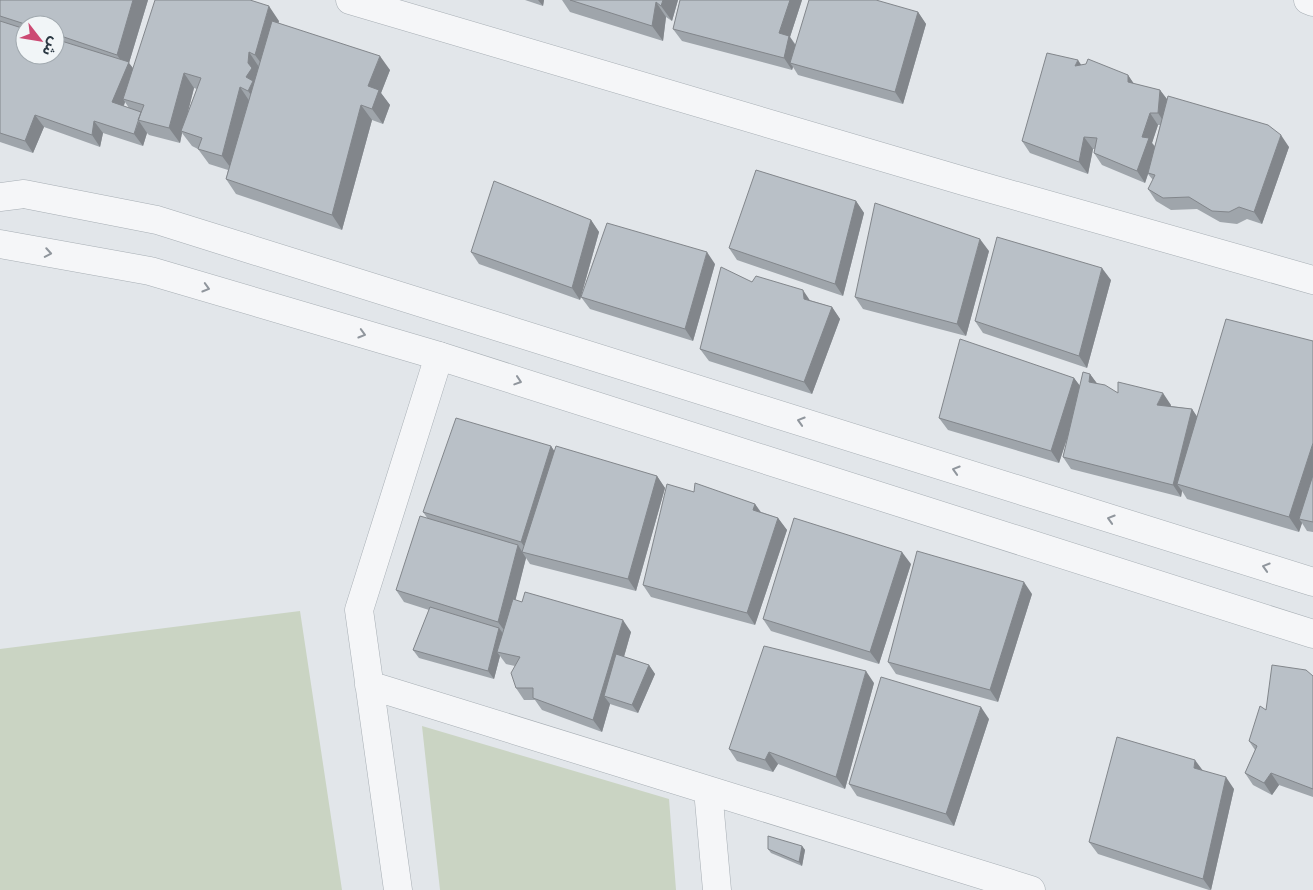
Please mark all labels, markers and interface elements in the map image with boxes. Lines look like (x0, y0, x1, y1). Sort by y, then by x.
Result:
north arrow (15, 15, 65, 65)
text: ش (38, 34, 64, 60)
one-way arrow (44, 247, 52, 257)
one-way arrow (202, 282, 210, 292)
one-way arrow (358, 328, 366, 338)
one-way arrow (513, 376, 521, 386)
one-way arrow (798, 417, 806, 427)
one-way arrow (953, 466, 961, 476)
one-way arrow (1108, 514, 1116, 524)
one-way arrow (1263, 563, 1271, 573)

